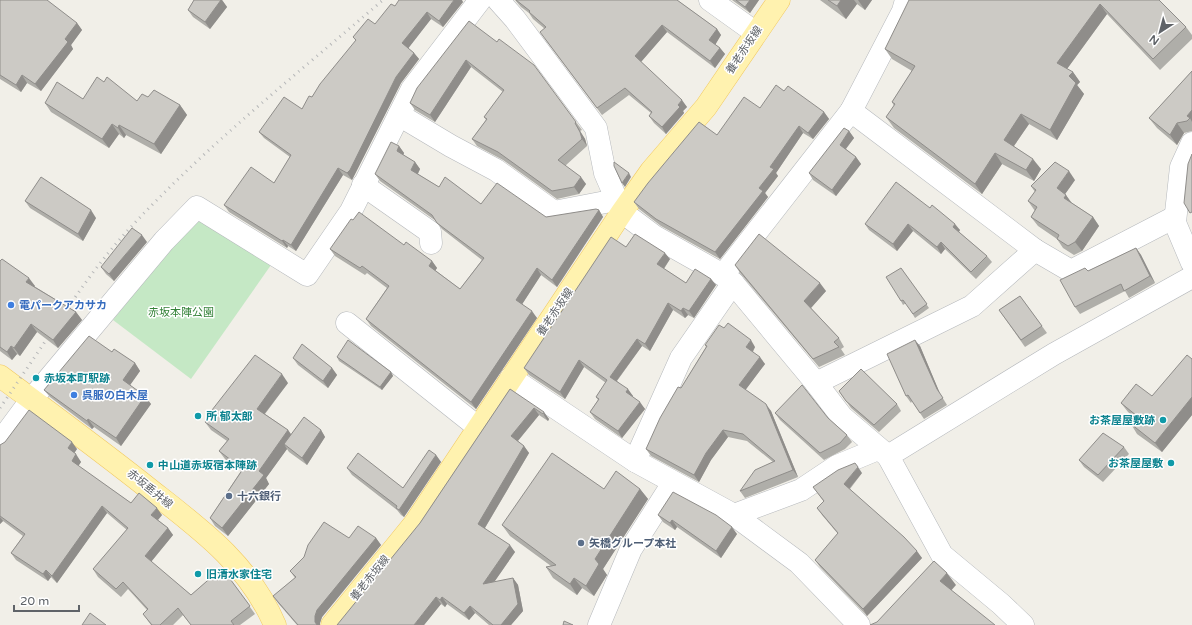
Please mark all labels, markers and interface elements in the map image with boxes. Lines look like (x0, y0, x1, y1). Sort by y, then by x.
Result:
north arrow (1140, 12, 1180, 52)
street label: 養老赤坂線 (723, 24, 765, 76)
text: N (1147, 32, 1162, 48)
street label: 養老赤坂線 (534, 286, 576, 338)
place label: 電パークアカサカ (19, 299, 107, 312)
marker: 電パークアカサカ (6, 300, 16, 310)
park label: 赤坂本陣公園 (148, 306, 214, 319)
place label: 赤坂本町駅跡 (44, 372, 110, 385)
marker: 赤坂本町駅跡 (31, 373, 41, 383)
place label: 呉服の白木屋 (82, 389, 148, 402)
marker: 呉服の白木屋 (69, 390, 79, 400)
place label: 所 郁太郎 (206, 410, 253, 423)
marker: 所 郁太郎 (193, 411, 203, 421)
place label: お茶屋屋敷跡 (1089, 414, 1155, 427)
marker: お茶屋屋敷跡 (1158, 415, 1168, 425)
place label: お茶屋屋敷 (1108, 457, 1164, 470)
marker: お茶屋屋敷 (1166, 458, 1176, 468)
place label: 中山道赤坂宿本陣跡 (158, 459, 257, 472)
marker: 中山道赤坂宿本陣跡 (145, 460, 155, 470)
street label: 赤坂垂井線 (125, 467, 175, 511)
place label: 十六銀行 (237, 490, 281, 503)
marker: 十六銀行 (224, 491, 234, 501)
place label: 矢橋グループ本社 (589, 537, 676, 550)
marker: 矢橋グループ本社 (576, 538, 586, 548)
street label: 養老赤坂線 (348, 553, 392, 603)
place label: 旧清水家住宅 (206, 568, 272, 581)
marker: 旧清水家住宅 (193, 569, 203, 579)
scale bar (14, 587, 79, 613)
text: 20 m (20, 594, 49, 608)

